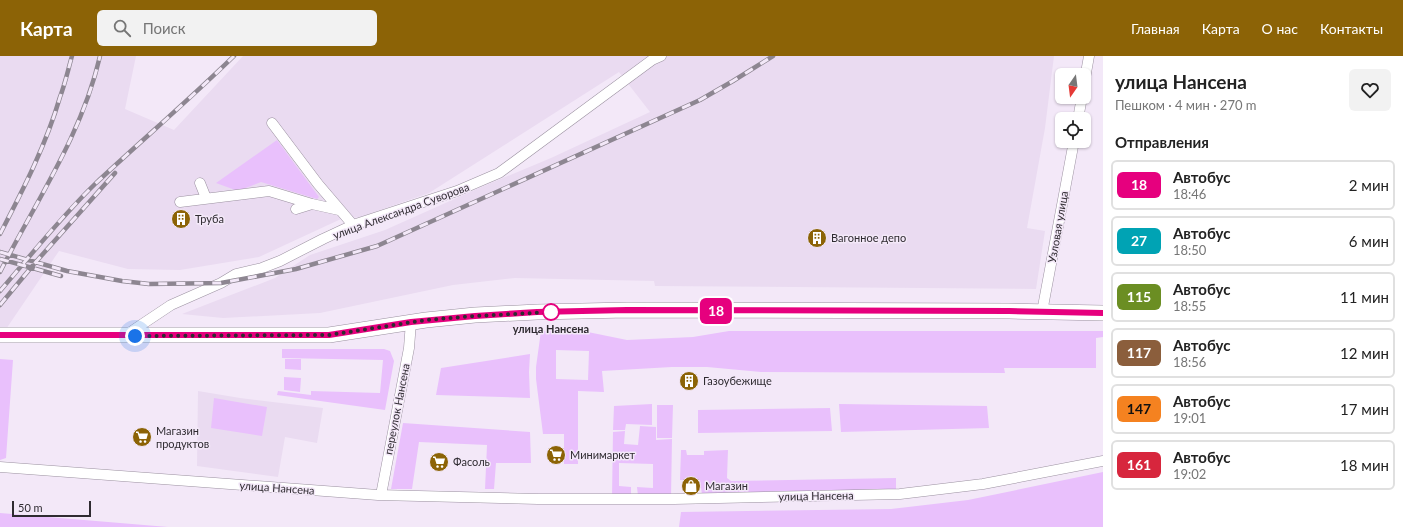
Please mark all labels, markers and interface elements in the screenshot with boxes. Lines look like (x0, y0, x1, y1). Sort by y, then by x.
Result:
search box (97, 10, 377, 46)
text: Карта (20, 17, 73, 40)
icon: search (111, 17, 133, 39)
text: Поиск (143, 19, 186, 37)
text: Главная (1131, 20, 1180, 37)
text: Карта (1202, 20, 1240, 37)
text: О нас (1262, 20, 1298, 37)
text: Контакты (1320, 20, 1383, 37)
north arrow (1055, 68, 1091, 104)
map controls (1055, 68, 1091, 148)
button: heart (1349, 69, 1391, 111)
text: улица Нансена (1115, 70, 1247, 93)
text: Пешком · 4 мин · 270 m (1115, 97, 1256, 113)
button: locate (1055, 112, 1091, 148)
text: Отправления (1115, 133, 1209, 151)
text: Автобус (1173, 168, 1230, 186)
text: 18 (1131, 176, 1147, 193)
text: 2 мин (1349, 176, 1389, 194)
street label: улица Александра Суворова (331, 180, 471, 241)
text: 18:46 (1173, 186, 1206, 202)
street label: Узловая улица (1045, 190, 1070, 264)
building icon: Труба (170, 208, 192, 230)
place label: Труба (195, 212, 224, 225)
text: Автобус (1173, 224, 1230, 242)
building icon: Вагонное депо (806, 227, 828, 249)
place label: Вагонное депо (831, 231, 906, 244)
text: 27 (1131, 232, 1147, 249)
text: 6 мин (1349, 232, 1389, 250)
text: 18:50 (1173, 242, 1206, 258)
text: Автобус (1173, 280, 1230, 298)
text: 115 (1127, 288, 1151, 305)
text: 11 мин (1340, 288, 1389, 306)
line badge: 18 (698, 298, 734, 324)
text: 18:55 (1173, 298, 1206, 314)
text: 18 (708, 302, 724, 319)
marker: улица Нансена (542, 303, 560, 321)
place label: улица Нансена (513, 322, 589, 335)
your location (125, 326, 145, 346)
text: Автобус (1173, 336, 1230, 354)
text: 117 (1127, 344, 1151, 361)
text: 12 мин (1340, 344, 1389, 362)
text: 18:56 (1173, 354, 1206, 370)
street label: переулок Нансена (381, 362, 412, 456)
building icon: Газоубежище (678, 370, 700, 392)
place label: Газоубежище (703, 374, 772, 387)
text: Автобус (1173, 392, 1230, 410)
text: 147 (1127, 400, 1151, 417)
text: 17 мин (1340, 400, 1389, 418)
text: 19:01 (1173, 410, 1206, 426)
place label: Магазин продуктов (156, 424, 209, 450)
supermarket icon: Магазин продуктов (131, 426, 153, 448)
supermarket icon: Минимаркет (545, 444, 567, 466)
place label: Минимаркет (570, 448, 636, 461)
text: Автобус (1173, 448, 1230, 466)
supermarket icon: Фасоль (428, 451, 450, 473)
place label: Фасоль (453, 455, 490, 468)
text: 161 (1127, 456, 1151, 473)
text: 18 мин (1340, 456, 1389, 474)
text: 19:02 (1173, 466, 1206, 482)
shop icon: Магазин (680, 475, 702, 497)
street label: улица Нансена (239, 478, 315, 497)
place label: Магазин (705, 479, 748, 492)
street label: улица Нансена (778, 488, 854, 503)
scale bar (12, 499, 91, 518)
text: 50 m (18, 501, 43, 514)

